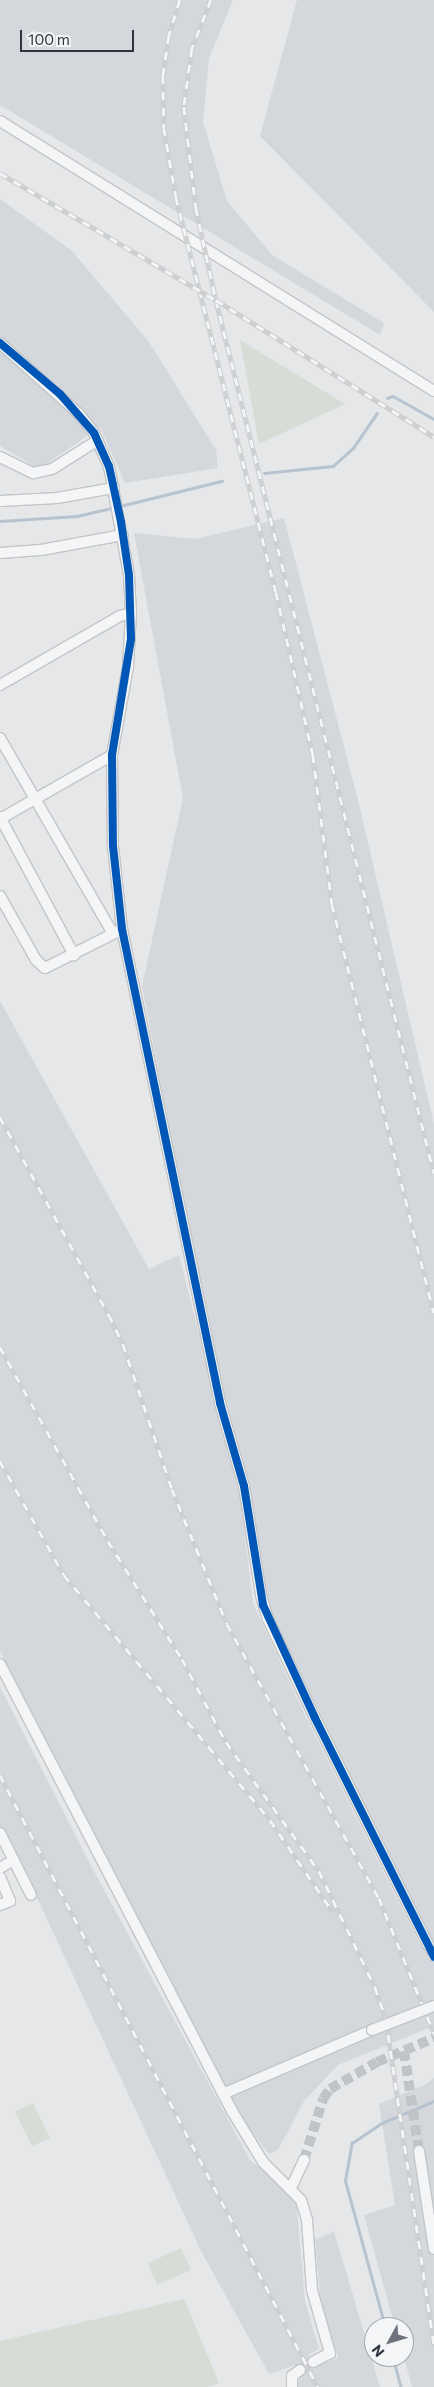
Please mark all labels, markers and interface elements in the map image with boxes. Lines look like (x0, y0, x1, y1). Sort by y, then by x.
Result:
scale bar (22, 20, 136, 52)
text: 100 m (28, 30, 70, 48)
north arrow (364, 2317, 414, 2367)
text: N (368, 2342, 388, 2361)

